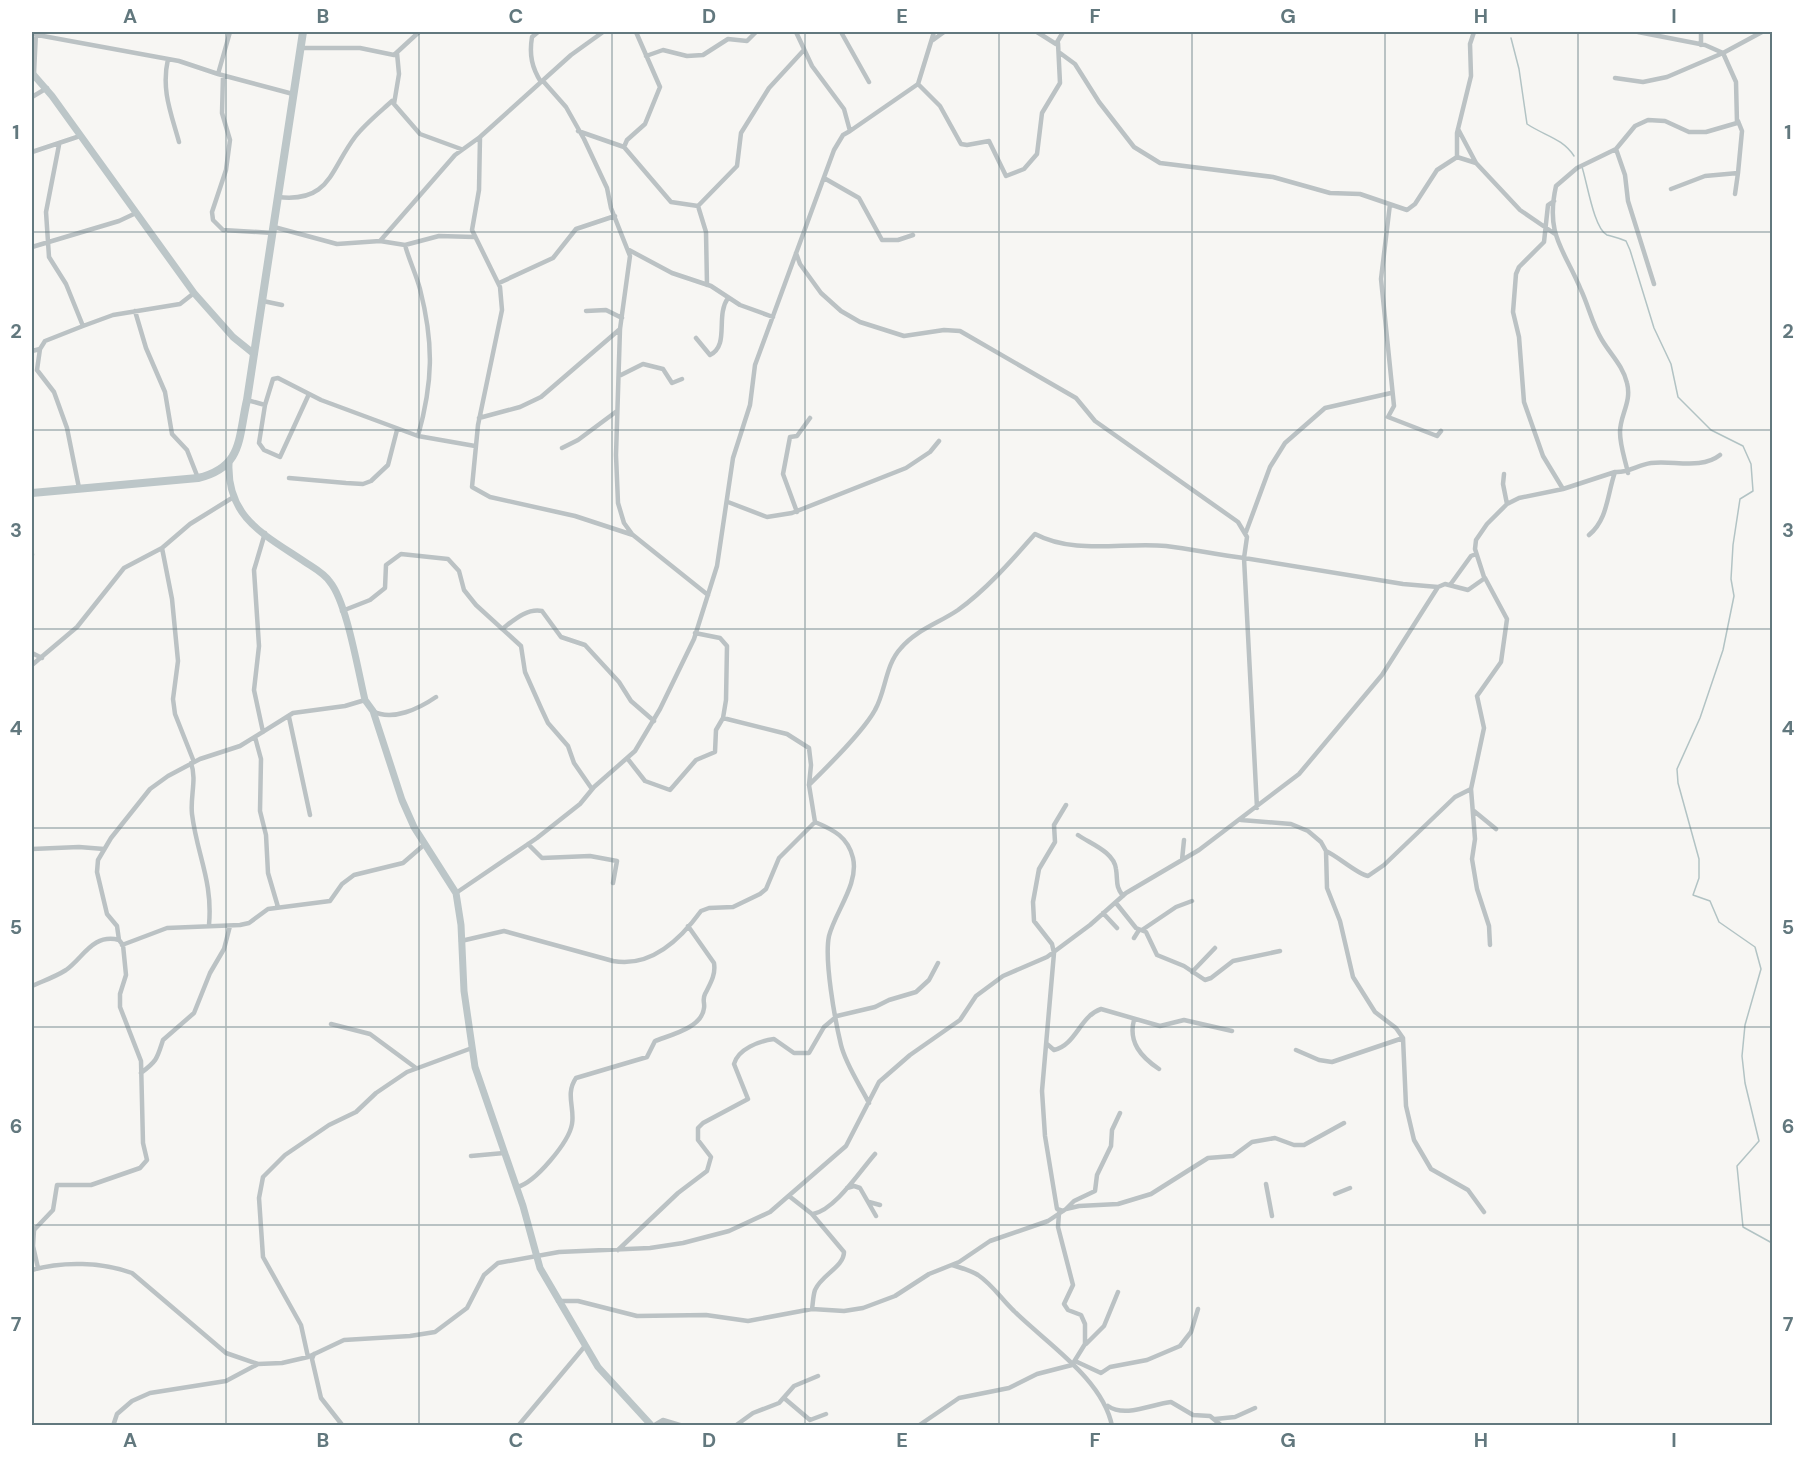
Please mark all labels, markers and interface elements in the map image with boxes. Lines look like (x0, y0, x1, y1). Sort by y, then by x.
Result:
text: A (123, 3, 137, 29)
text: B (317, 3, 329, 29)
text: C (509, 3, 523, 29)
text: D (702, 3, 716, 29)
text: E (896, 3, 908, 29)
text: F (1089, 3, 1101, 29)
text: G (1280, 3, 1296, 29)
text: H (1474, 3, 1488, 29)
text: I (1671, 3, 1677, 29)
text: 1 (12, 119, 20, 145)
text: 1 (1784, 119, 1792, 145)
text: 2 (10, 318, 22, 344)
text: 2 (1782, 318, 1794, 344)
text: 3 (10, 517, 22, 543)
text: 3 (1782, 517, 1794, 543)
text: 4 (10, 715, 23, 741)
text: 4 (1782, 715, 1795, 741)
text: 5 (10, 914, 22, 940)
text: 5 (1782, 914, 1794, 940)
text: 6 (10, 1113, 22, 1139)
text: 6 (1782, 1113, 1794, 1139)
text: 7 (11, 1311, 22, 1337)
text: 7 (1783, 1311, 1794, 1337)
text: A (123, 1427, 137, 1453)
text: B (317, 1427, 329, 1453)
text: C (509, 1427, 523, 1453)
text: D (702, 1427, 716, 1453)
text: E (896, 1427, 908, 1453)
text: F (1089, 1427, 1101, 1453)
text: G (1280, 1427, 1296, 1453)
text: H (1474, 1427, 1488, 1453)
text: I (1671, 1427, 1677, 1453)

